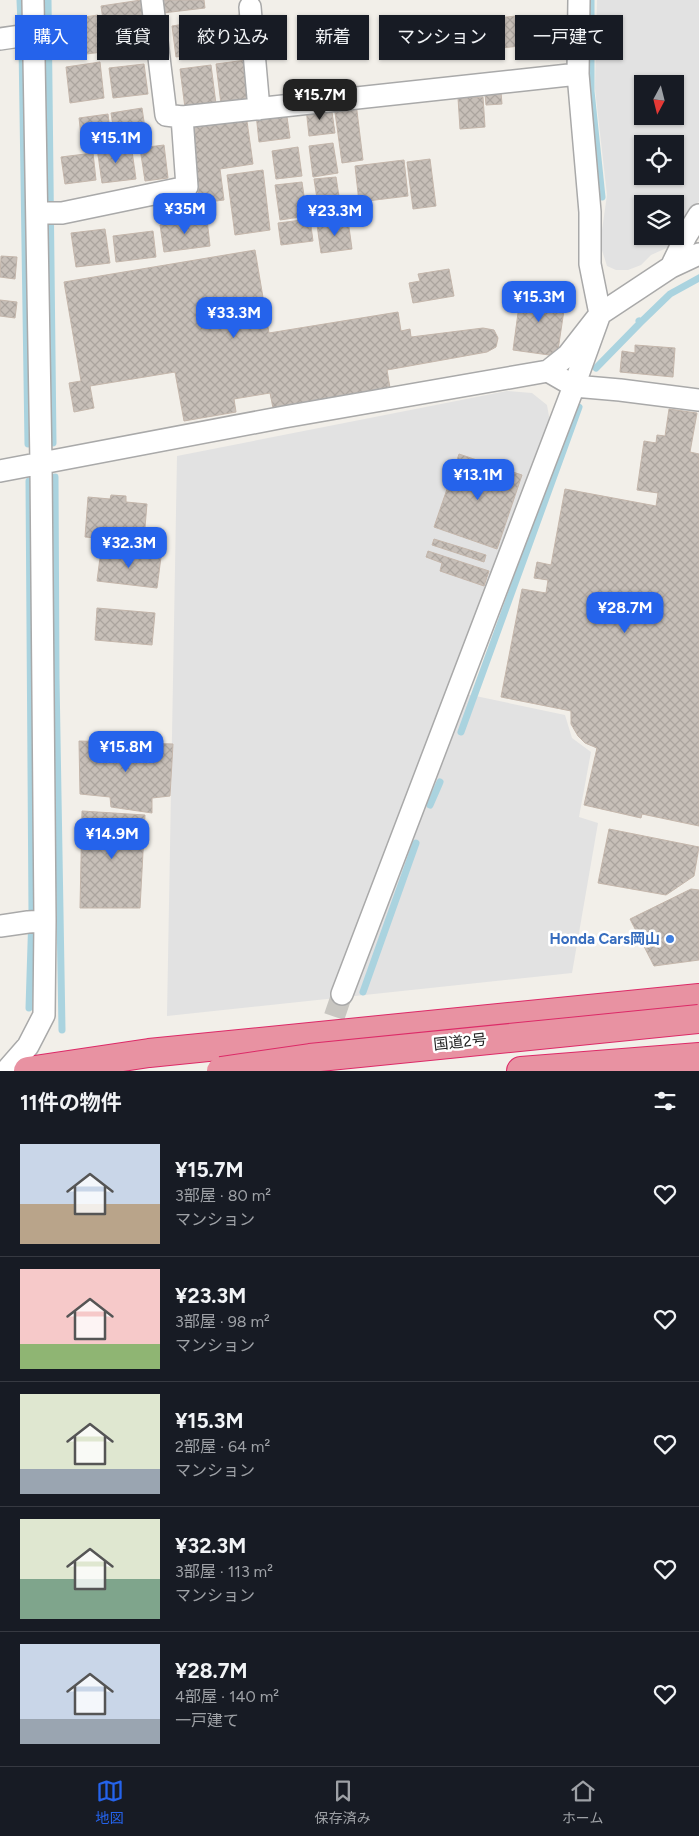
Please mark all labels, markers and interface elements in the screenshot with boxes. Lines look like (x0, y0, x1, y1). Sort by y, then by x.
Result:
chip: 購入 (15, 15, 87, 60)
chip: 賃貸 (97, 15, 169, 60)
chip: 絞り込み (179, 15, 287, 60)
chip: 新着 (297, 15, 369, 60)
chip: マンション (379, 15, 505, 60)
chip: 一戸建て (515, 15, 623, 60)
north arrow (634, 75, 684, 125)
map controls (634, 75, 684, 245)
pin: ¥15.7M (279, 78, 361, 121)
text: ¥15.7M (294, 85, 346, 104)
pin: ¥15.1M (75, 121, 157, 164)
text: ¥15.1M (91, 128, 141, 147)
button: locate (634, 135, 684, 185)
pin: ¥35M (155, 192, 215, 235)
pin: ¥23.3M (294, 194, 376, 237)
button: layers (634, 195, 684, 245)
text: ¥35M (164, 199, 206, 218)
text: ¥23.3M (308, 201, 362, 220)
pin: ¥15.3M (498, 280, 580, 323)
text: ¥15.3M (513, 287, 565, 306)
pin: ¥33.3M (193, 296, 275, 339)
text: ¥33.3M (207, 303, 261, 322)
pin: ¥13.1M (437, 458, 519, 501)
text: ¥13.1M (453, 465, 503, 484)
pin: ¥32.3M (88, 526, 170, 569)
text: ¥32.3M (102, 533, 156, 552)
pin: ¥28.7M (584, 592, 666, 634)
text: ¥28.7M (597, 598, 653, 617)
pin: ¥15.8M (85, 730, 167, 773)
text: ¥15.8M (99, 737, 153, 756)
pin: ¥14.9M (71, 818, 153, 860)
text: ¥14.9M (85, 824, 139, 843)
place label: Honda Cars岡山 (549, 930, 660, 948)
marker: Honda Cars岡山 (664, 933, 676, 945)
street label: 国道2号 (433, 1030, 487, 1054)
icon: filters (651, 1087, 679, 1115)
text: 11件の物件 (20, 1090, 122, 1115)
text: ¥15.7M (175, 1157, 243, 1182)
icon: home (60, 1164, 120, 1224)
icon: heart (651, 1180, 679, 1208)
text: 3部屋 · 80 m² (175, 1186, 271, 1205)
text: マンション (175, 1210, 255, 1229)
text: ¥23.3M (175, 1283, 246, 1308)
icon: home (60, 1289, 120, 1349)
icon: heart (651, 1305, 679, 1333)
text: 3部屋 · 98 m² (175, 1312, 270, 1331)
text: マンション (175, 1336, 255, 1355)
text: ¥15.3M (175, 1408, 243, 1433)
icon: home (60, 1414, 120, 1474)
icon: heart (651, 1430, 679, 1458)
text: 2部屋 · 64 m² (175, 1437, 270, 1456)
text: マンション (175, 1461, 255, 1480)
text: ¥32.3M (175, 1533, 246, 1558)
icon: home (60, 1539, 120, 1599)
icon: heart (651, 1555, 679, 1583)
text: 3部屋 · 113 m² (175, 1562, 273, 1581)
text: マンション (175, 1586, 255, 1605)
text: ¥28.7M (175, 1658, 247, 1683)
icon: home (60, 1664, 120, 1724)
icon: heart (651, 1680, 679, 1708)
text: 4部屋 · 140 m² (175, 1687, 279, 1706)
text: 一戸建て (175, 1711, 239, 1730)
tab: 地図 (96, 1777, 124, 1827)
tab: 保存済み (315, 1777, 371, 1827)
tab: ホーム (562, 1777, 603, 1827)

